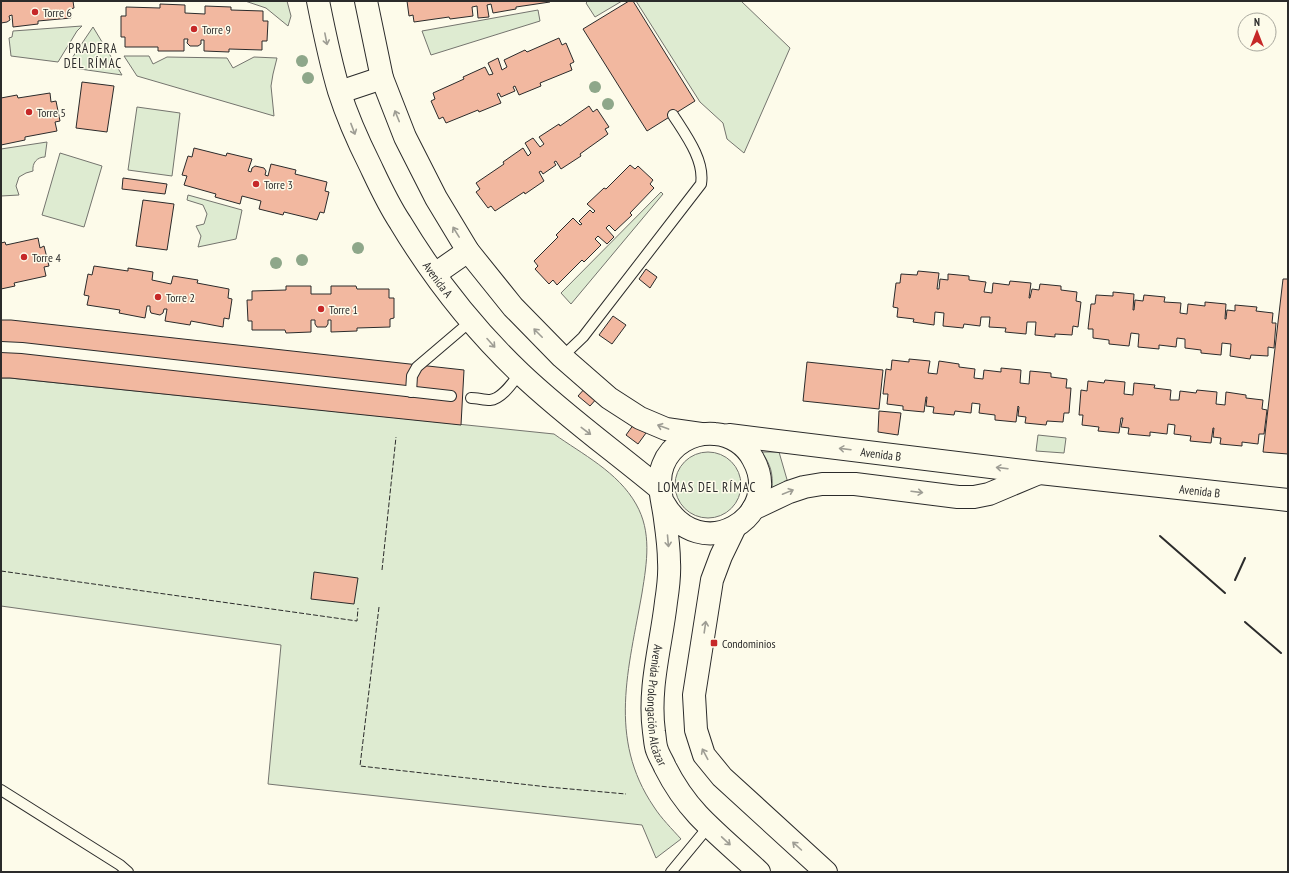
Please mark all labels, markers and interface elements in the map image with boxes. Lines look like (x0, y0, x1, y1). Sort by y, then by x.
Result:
place label: Torre 6 (43, 5, 72, 20)
marker: Torre 6 (30, 7, 40, 17)
north arrow (1237, 12, 1277, 52)
text: N (1254, 15, 1260, 29)
place label: Torre 9 (202, 22, 231, 37)
marker: Torre 9 (189, 24, 199, 34)
one-way arrow (322, 32, 330, 45)
district label: PRADERA DEL RÍMAC (64, 40, 122, 72)
place label: Torre 5 (37, 105, 66, 120)
marker: Torre 5 (24, 107, 34, 117)
one-way arrow (393, 111, 401, 123)
one-way arrow (350, 122, 358, 134)
place label: Torre 3 (264, 177, 293, 192)
marker: Torre 3 (251, 179, 261, 189)
one-way arrow (451, 226, 459, 238)
place label: Torre 4 (32, 250, 61, 265)
marker: Torre 4 (19, 252, 29, 262)
street label: Avenida A (420, 258, 456, 300)
place label: Torre 2 (166, 290, 195, 305)
marker: Torre 2 (153, 292, 163, 302)
place label: Torre 1 (329, 302, 358, 317)
marker: Torre 1 (316, 304, 326, 314)
one-way arrow (533, 328, 543, 338)
one-way arrow (486, 338, 495, 348)
one-way arrow (657, 423, 669, 431)
one-way arrow (581, 426, 592, 435)
street label: Avenida B (860, 444, 902, 464)
one-way arrow (839, 445, 852, 453)
one-way arrow (996, 464, 1009, 472)
district label: LOMAS DEL RÍMAC (657, 479, 757, 496)
street label: Avenida B (1179, 481, 1221, 500)
one-way arrow (782, 488, 794, 496)
one-way arrow (910, 488, 923, 496)
one-way arrow (664, 534, 671, 547)
one-way arrow (701, 621, 709, 634)
place label: Condominios (722, 636, 776, 651)
marker: Condominios (709, 638, 719, 648)
street label: Avenida Prolongación Alcázar (645, 644, 671, 769)
one-way arrow (701, 749, 709, 761)
one-way arrow (720, 836, 730, 845)
one-way arrow (792, 841, 802, 850)

